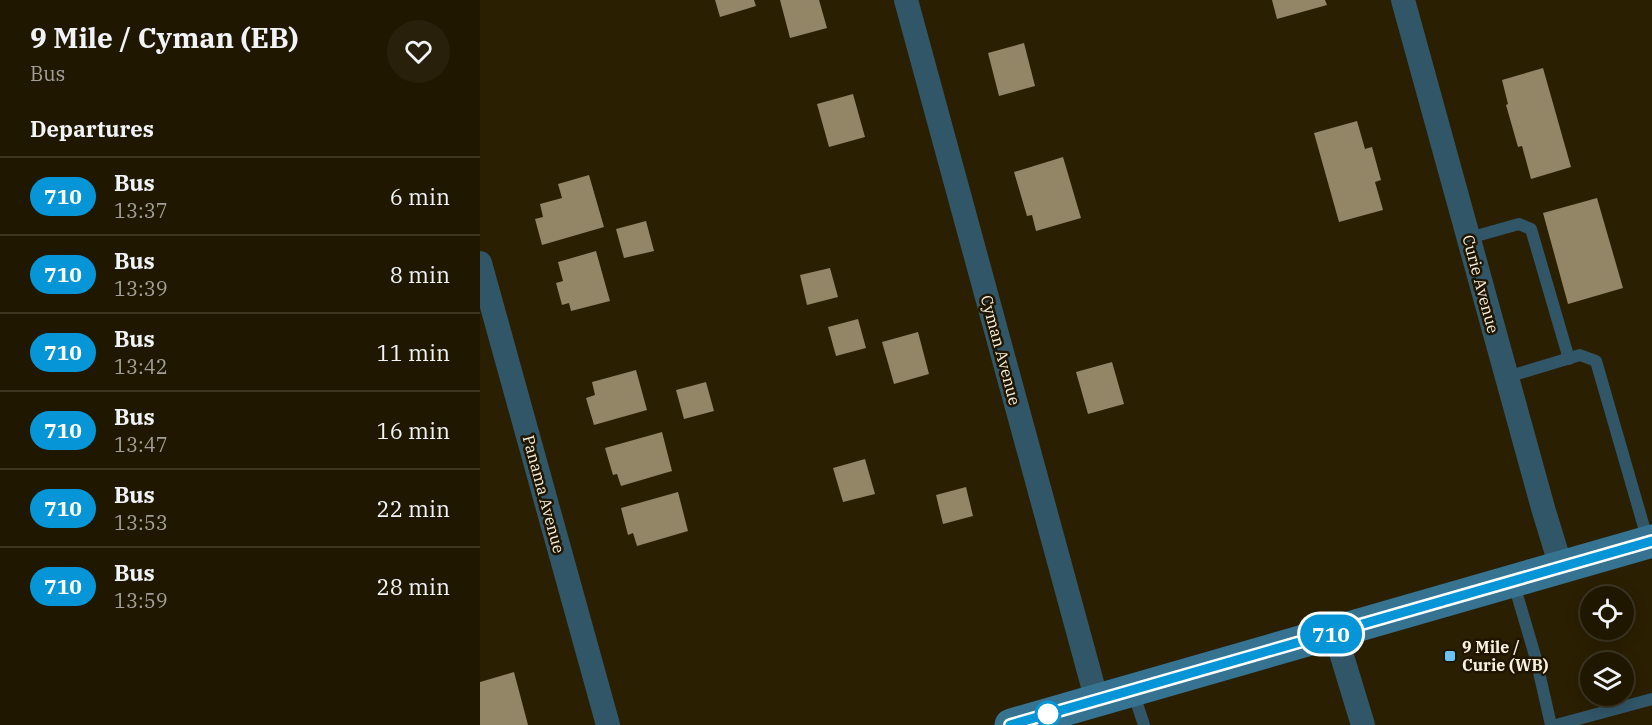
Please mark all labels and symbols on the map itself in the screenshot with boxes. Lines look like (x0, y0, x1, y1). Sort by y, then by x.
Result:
street label: Curie Avenue (1458, 233, 1504, 335)
street label: Cyman Avenue (977, 293, 1025, 407)
street label: Panama Avenue (519, 433, 569, 555)
line badge: 710 (1296, 614, 1366, 654)
place label: 9 Mile / Curie (WB) (1462, 637, 1549, 675)
marker: 9 Mile / Curie (WB) (1443, 649, 1457, 663)
unlabelled marker (1035, 701, 1061, 725)

